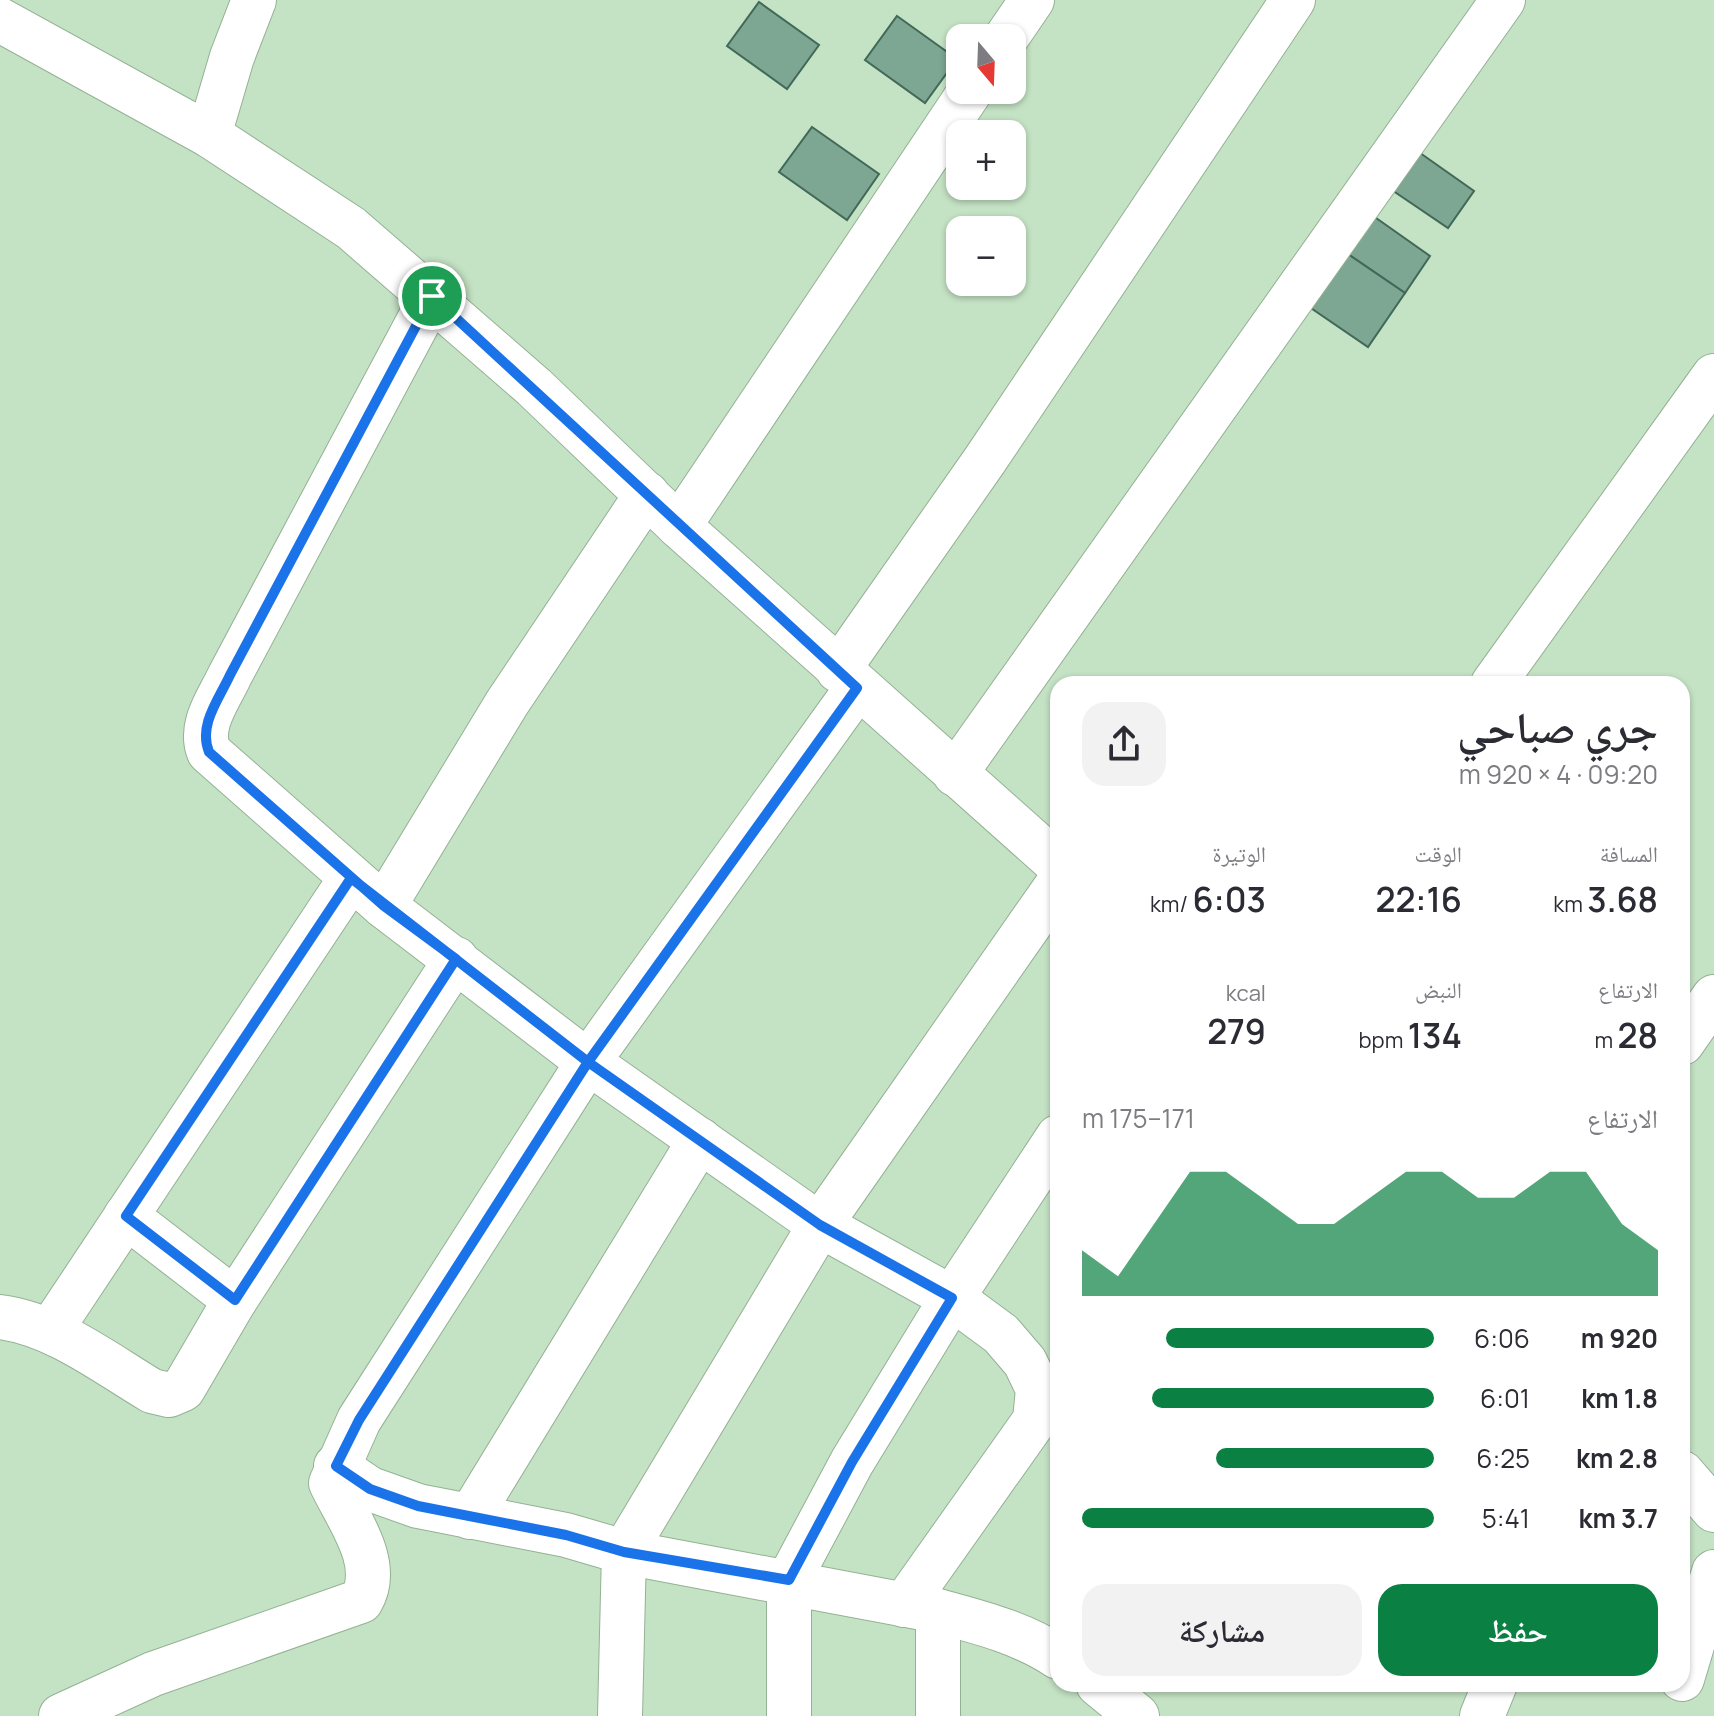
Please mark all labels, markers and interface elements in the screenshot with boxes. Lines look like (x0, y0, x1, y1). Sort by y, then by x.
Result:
north arrow (946, 24, 1026, 104)
map controls (946, 24, 1026, 296)
button: + (946, 120, 1026, 200)
button: − (946, 216, 1026, 296)
pin (398, 262, 466, 330)
icon: arrive (410, 274, 454, 318)
text: جري صباحي (1457, 696, 1658, 756)
button: share (1082, 702, 1166, 786)
text: 09:20 · 4 × 920 m (1459, 756, 1658, 792)
text: الوتيرة (1212, 839, 1266, 869)
text: الوقت (1415, 839, 1462, 869)
text: المسافة (1600, 839, 1658, 869)
text: 6:03 (1192, 876, 1266, 922)
text: 22:16 (1375, 876, 1462, 922)
text: 3.68 (1587, 876, 1658, 922)
text: /km (1150, 889, 1192, 919)
text: km (1553, 889, 1587, 919)
text: النبض (1415, 975, 1462, 1005)
text: الارتفاع (1598, 975, 1658, 1005)
text: kcal (1226, 978, 1266, 1008)
text: 279 (1207, 1008, 1266, 1054)
text: 134 (1408, 1012, 1462, 1058)
text: 28 (1618, 1012, 1658, 1058)
text: bpm (1359, 1025, 1408, 1055)
text: m (1595, 1025, 1618, 1055)
text: 171–175 m (1082, 1100, 1195, 1136)
text: الارتفاع (1587, 1100, 1658, 1136)
text: 6:06 (1474, 1320, 1530, 1356)
text: 920 m (1581, 1320, 1658, 1356)
text: 6:01 (1480, 1380, 1530, 1416)
text: 1.8 km (1581, 1380, 1658, 1416)
text: 6:25 (1476, 1440, 1530, 1476)
text: 2.8 km (1576, 1440, 1658, 1476)
text: 5:41 (1482, 1500, 1530, 1536)
text: 3.7 km (1579, 1500, 1658, 1536)
button: مشاركة (1082, 1584, 1362, 1676)
button: حفظ (1378, 1584, 1658, 1676)

